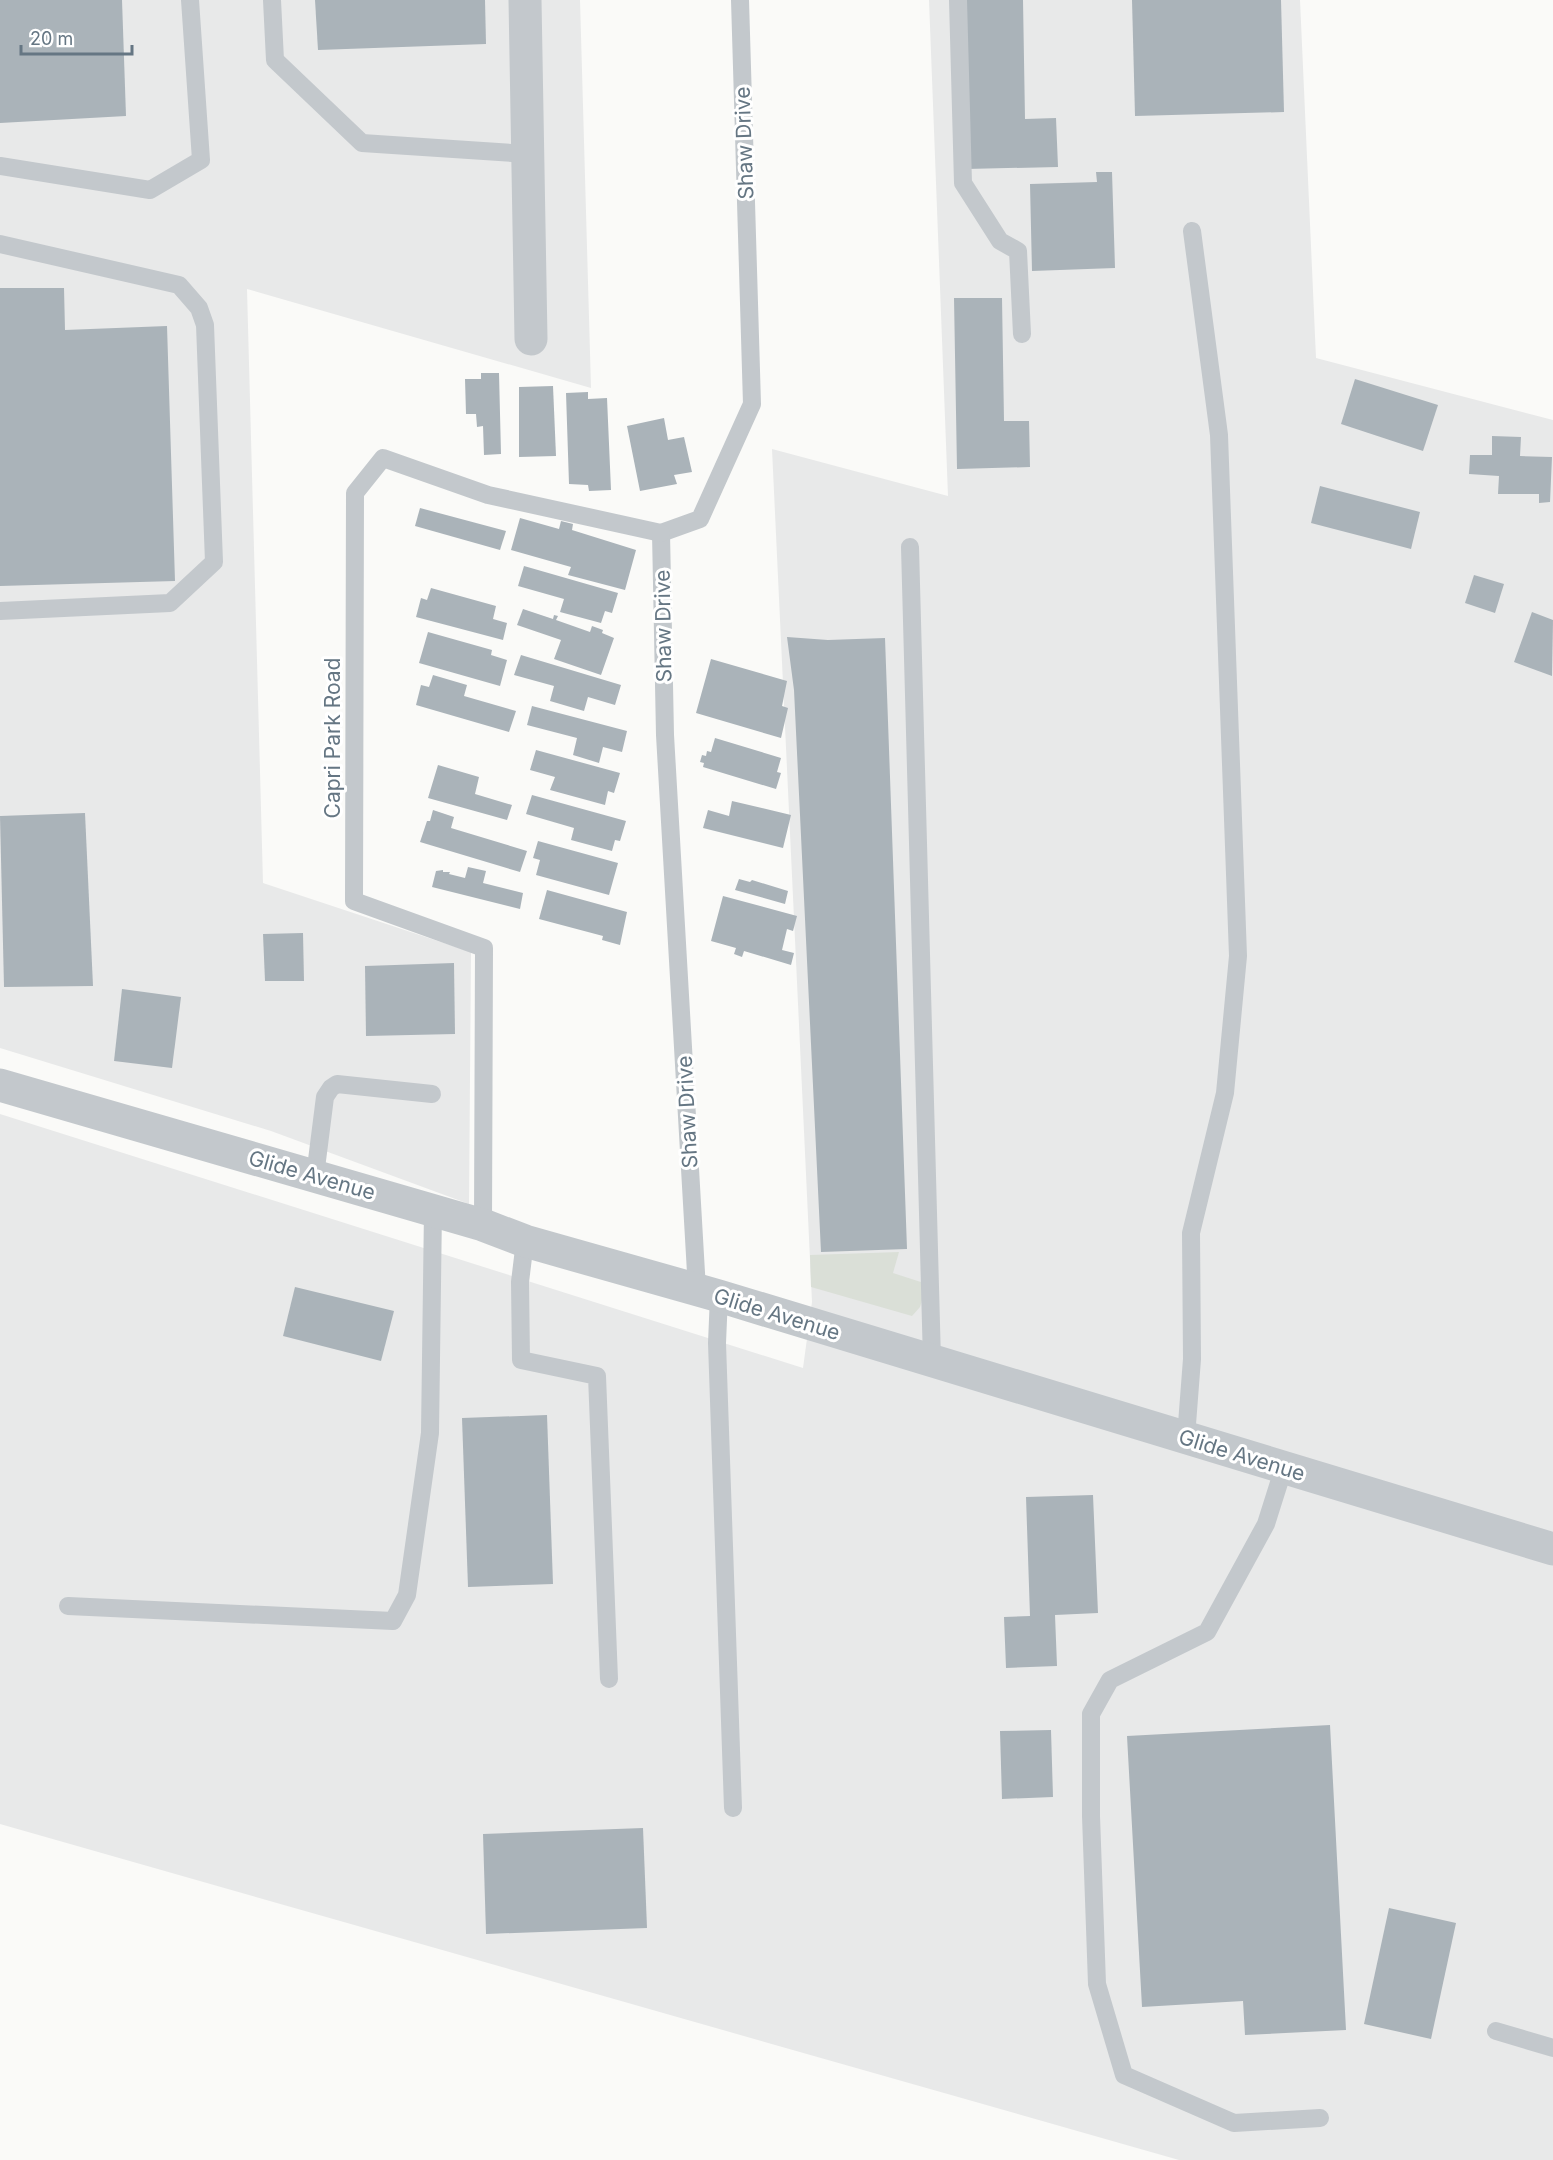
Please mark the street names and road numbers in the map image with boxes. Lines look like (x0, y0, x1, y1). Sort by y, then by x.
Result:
street label: Shaw Drive (730, 86, 758, 200)
street label: Shaw Drive (650, 569, 676, 683)
street label: Capri Park Road (320, 658, 345, 818)
street label: Shaw Drive (672, 1055, 702, 1169)
street label: Glide Avenue (246, 1145, 378, 1205)
street label: Glide Avenue (711, 1283, 843, 1345)
street label: Glide Avenue (1176, 1424, 1308, 1486)

